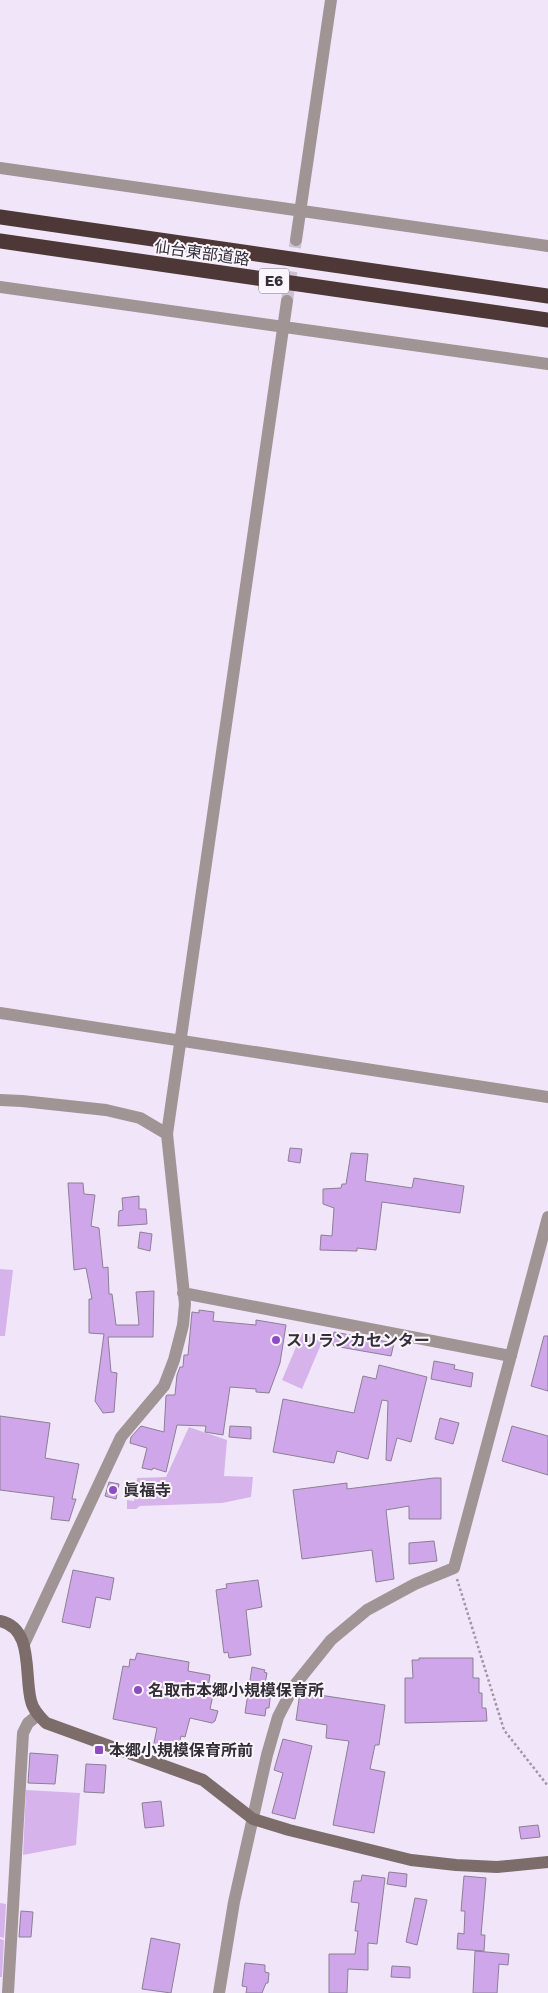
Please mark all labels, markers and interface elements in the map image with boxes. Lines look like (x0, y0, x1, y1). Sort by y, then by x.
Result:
street label: 仙台東部道路 (153, 237, 251, 269)
road number: E6 (259, 268, 289, 294)
place label: スリランカセンター (286, 1331, 430, 1350)
marker: スリランカセンター (270, 1334, 282, 1346)
place label: 眞福寺 (123, 1481, 171, 1500)
marker: 眞福寺 (107, 1484, 119, 1496)
place label: 名取市本郷小規模保育所 (148, 1681, 324, 1700)
marker: 名取市本郷小規模保育所 (132, 1684, 144, 1696)
place label: 本郷小規模保育所前 (109, 1741, 253, 1760)
marker: 本郷小規模保育所前 (93, 1744, 105, 1756)

